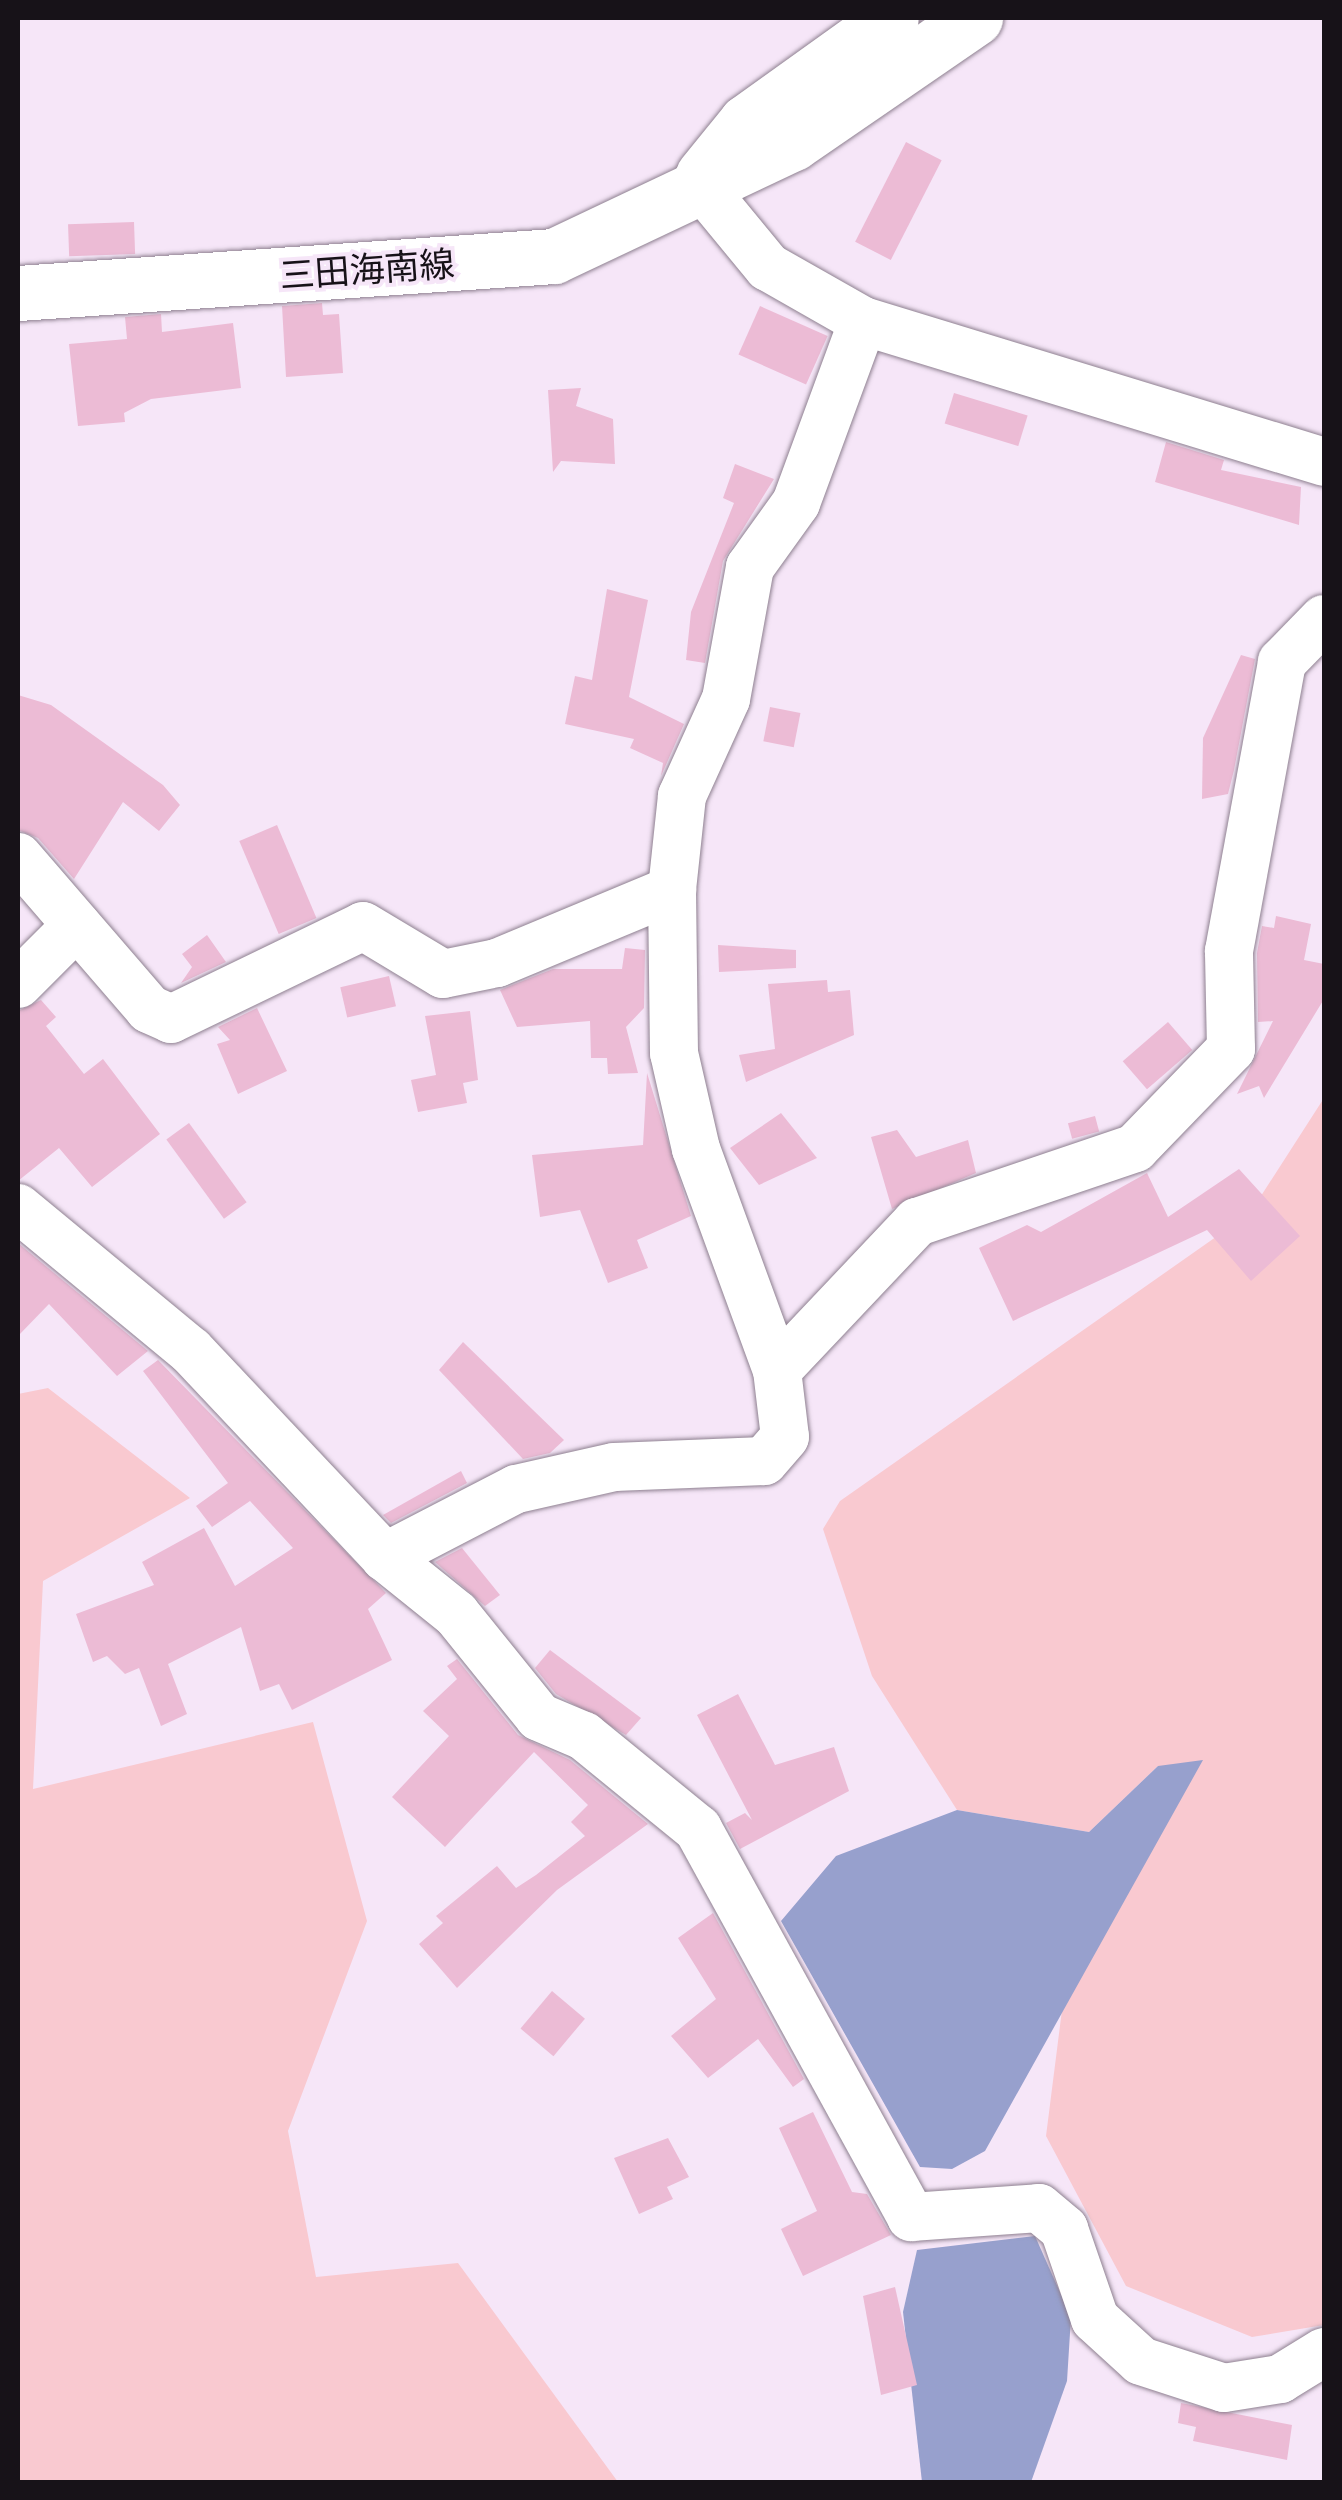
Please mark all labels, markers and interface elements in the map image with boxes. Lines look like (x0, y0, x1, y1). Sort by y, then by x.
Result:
street label: 三田海南線 (278, 242, 456, 296)

